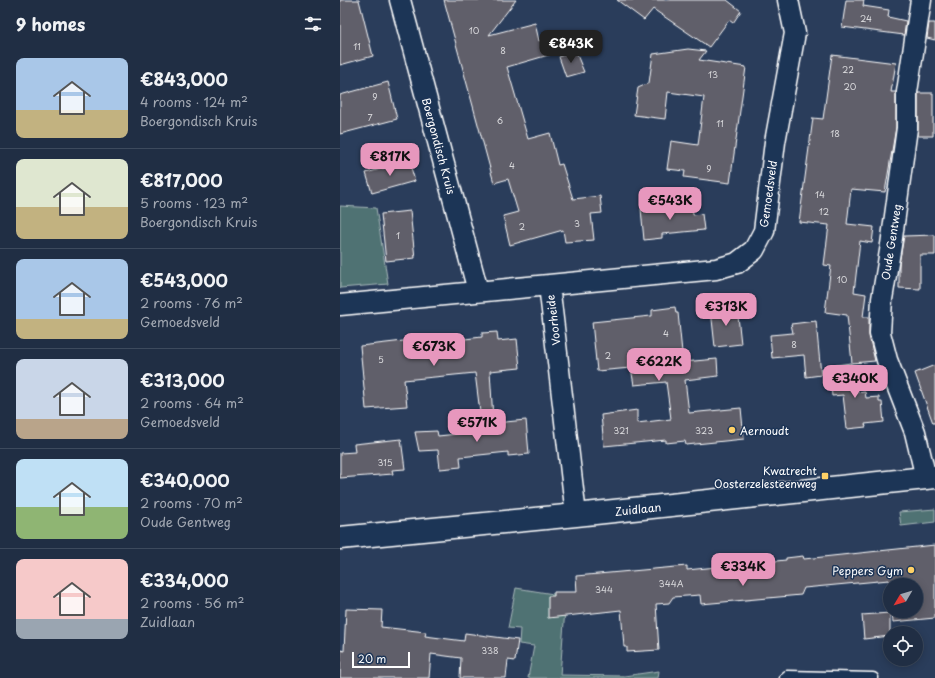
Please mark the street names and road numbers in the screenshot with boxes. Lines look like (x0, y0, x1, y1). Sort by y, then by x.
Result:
street label: Boergondisch Kruis (418, 96, 460, 196)
street label: Gemoedsveld (755, 159, 781, 229)
street label: Oude Gentweg (877, 203, 905, 281)
street label: Voorheide (541, 294, 565, 346)
street label: Zuidlaan (614, 498, 662, 520)

